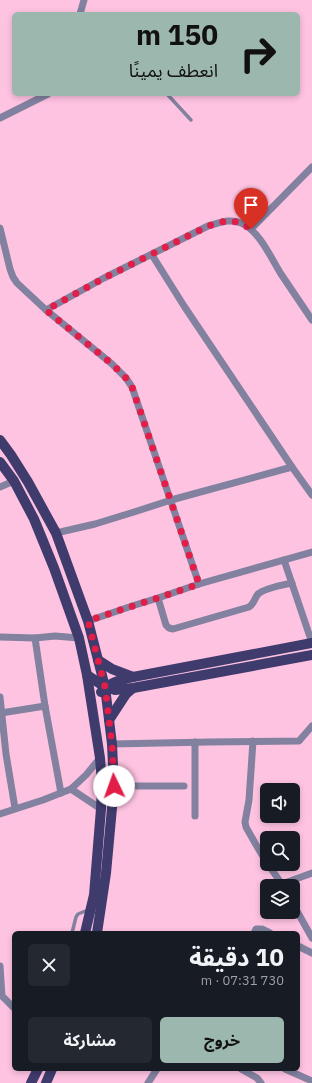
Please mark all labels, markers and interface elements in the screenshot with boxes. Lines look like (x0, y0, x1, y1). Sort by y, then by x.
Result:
text: 150 m (136, 16, 218, 53)
icon: right (232, 28, 284, 80)
text: انعطف يمينًا (129, 59, 218, 82)
pin (234, 188, 268, 229)
icon: arrive (240, 194, 262, 216)
position arrow (93, 765, 135, 807)
map controls (260, 783, 300, 919)
button: sound (260, 783, 300, 823)
button: search (260, 831, 300, 871)
button: layers (260, 879, 300, 919)
text: 10 دقيقة (189, 941, 284, 973)
button: close (28, 944, 70, 986)
text: 730 m · 07:31 (201, 972, 284, 989)
button: مشاركة (28, 1017, 152, 1063)
button: خروج (160, 1017, 284, 1063)

